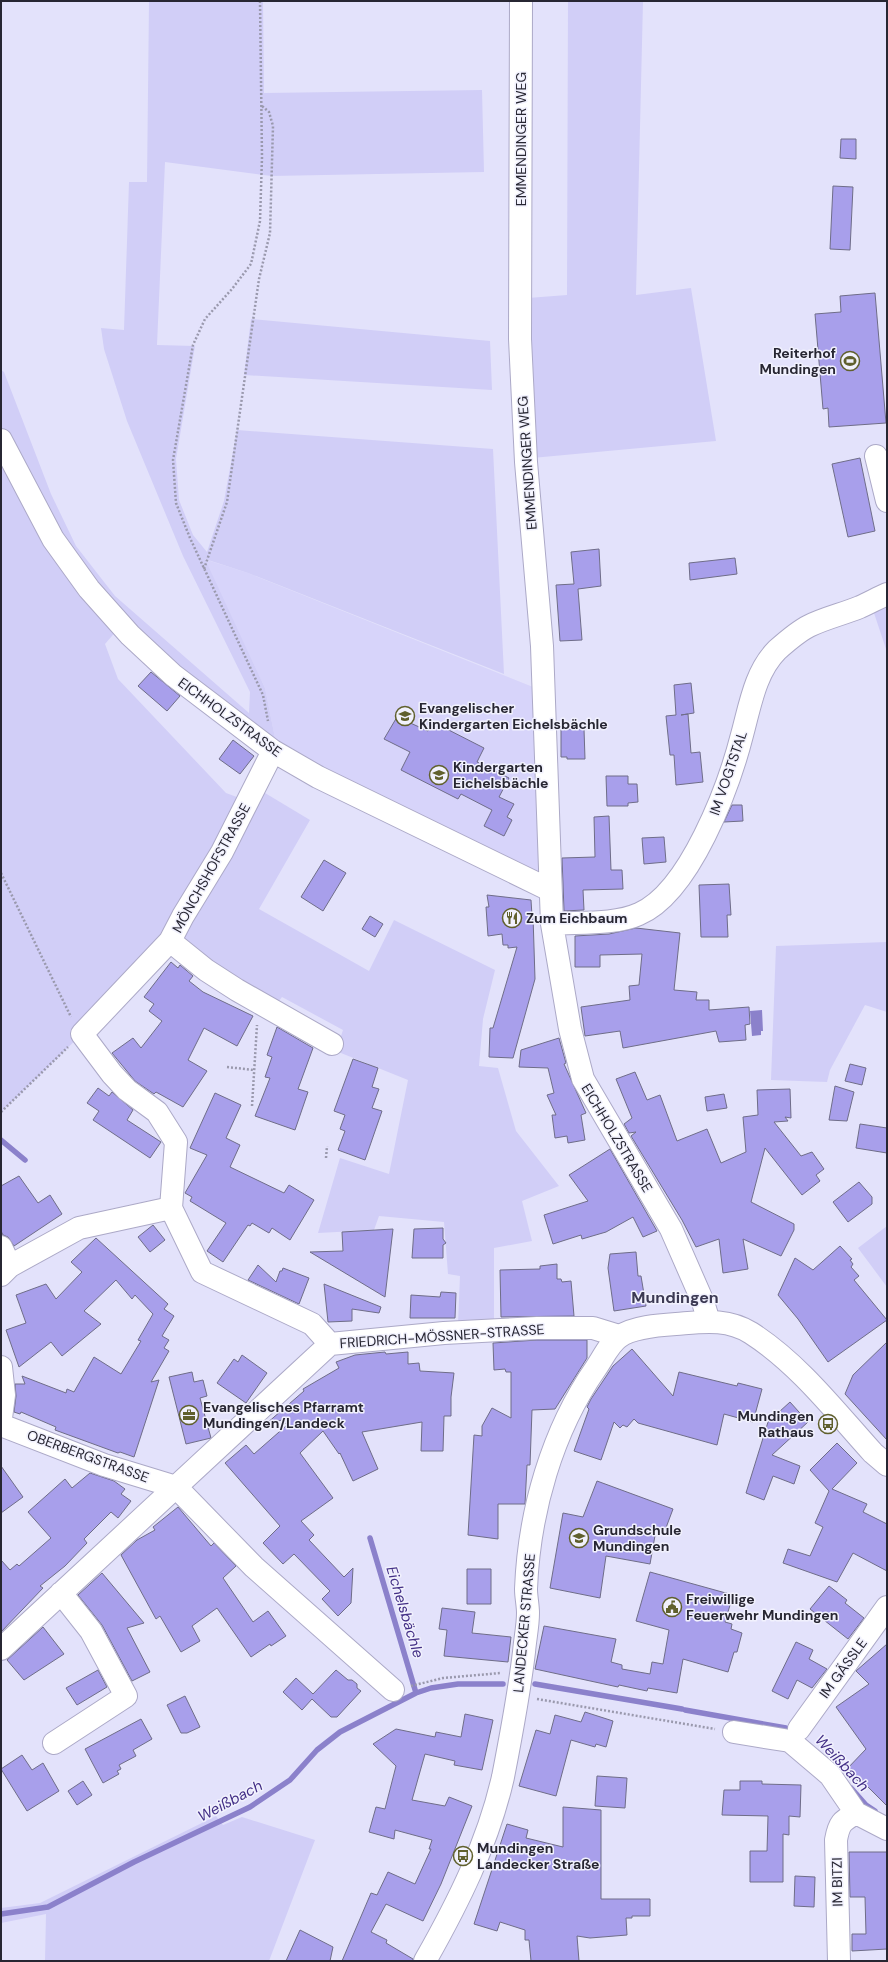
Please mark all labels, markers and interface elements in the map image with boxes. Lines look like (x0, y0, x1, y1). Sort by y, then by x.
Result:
street label: EMMENDINGER WEG (512, 72, 530, 206)
place label: Reiterhof Mundingen (760, 344, 836, 378)
sports icon: Reiterhof Mundingen (839, 350, 861, 372)
street label: EMMENDINGER WEG (513, 395, 541, 531)
street label: EICHHOLZSTRASSE (175, 673, 285, 761)
place label: Evangelischer Kindergarten Eichelsbächle (419, 699, 608, 733)
school or university icon: Evangelischer Kindergarten Eichelsbächle (394, 705, 416, 727)
street label: IM VOGTSTAL (705, 728, 751, 818)
place label: Kindergarten Eichelsbächle (453, 758, 548, 792)
school or university icon: Kindergarten Eichelsbächle (428, 764, 450, 786)
street label: MÖNCHSHOFSTRASSE (168, 800, 254, 936)
restaurant icon: Zum Eichbaum (501, 907, 523, 929)
place label: Zum Eichbaum (526, 909, 628, 927)
street label: EICHHOLZSTRASSE (577, 1080, 657, 1196)
district label: Mundingen (631, 1287, 719, 1308)
street label: FRIEDRICH-MÖSSNER-STRASSE (339, 1320, 545, 1352)
place label: Evangelisches Pfarramt Mundingen/Landeck (203, 1398, 364, 1432)
office icon: Evangelisches Pfarramt Mundingen/Landeck (178, 1404, 200, 1426)
place label: Mundingen Rathaus (738, 1407, 814, 1441)
bus stop icon: Mundingen Rathaus (817, 1413, 839, 1435)
street label: OBERBERGSTRASSE (25, 1426, 151, 1486)
place label: Grundschule Mundingen (593, 1521, 681, 1555)
school or university icon: Grundschule Mundingen (568, 1527, 590, 1549)
street label: LANDECKER STRASSE (509, 1553, 539, 1693)
water label: Eichelsbächle (382, 1564, 429, 1661)
place label: Freiwillige Feuerwehr Mundingen (686, 1590, 838, 1624)
public building icon: Freiwillige Feuerwehr Mundingen (661, 1596, 683, 1618)
street label: IM GÄSSLE (815, 1634, 871, 1702)
water label: Weißbach (811, 1730, 874, 1796)
water label: Weißbach (194, 1775, 266, 1826)
place label: Mundingen Landecker Straße (477, 1839, 599, 1873)
bus stop icon: Mundingen Landecker Straße (452, 1845, 474, 1867)
street label: IM BITZI (828, 1857, 846, 1907)

